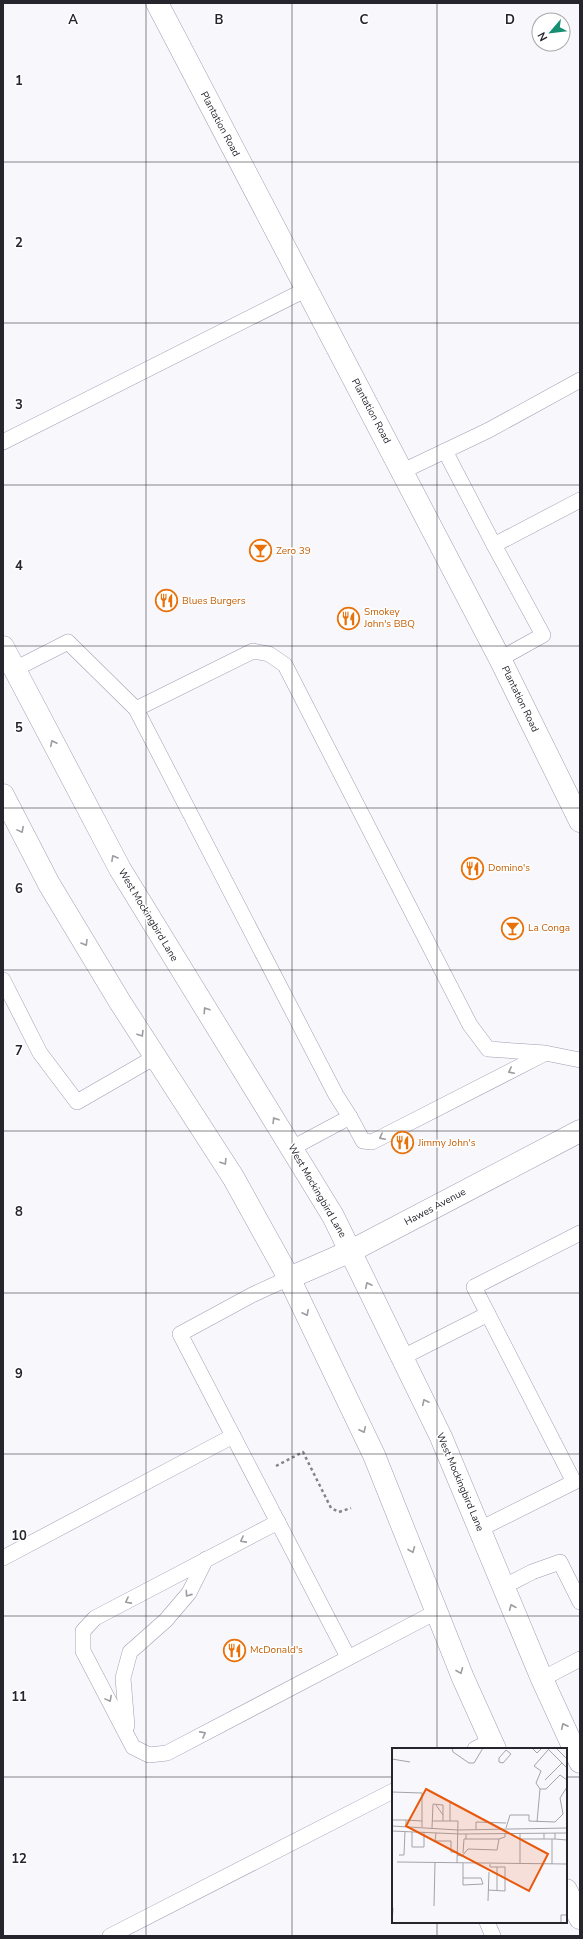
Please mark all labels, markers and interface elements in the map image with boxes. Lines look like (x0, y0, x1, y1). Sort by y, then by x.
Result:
text: A (68, 11, 78, 29)
text: B (215, 11, 224, 29)
text: C (360, 11, 369, 29)
text: D (505, 11, 515, 29)
north arrow (531, 12, 571, 52)
text: N (534, 29, 551, 44)
text: 1 (15, 72, 23, 90)
street label: Plantation Road (197, 89, 243, 159)
text: 2 (15, 234, 23, 252)
street label: Plantation Road (348, 376, 394, 446)
text: 3 (15, 396, 23, 414)
bar icon: Zero 39 (247, 538, 273, 564)
place label: Zero 39 (276, 544, 311, 558)
text: 4 (15, 557, 23, 575)
restaurant icon: Blues Burgers (153, 588, 179, 614)
place label: Blues Burgers (182, 594, 246, 608)
restaurant icon: Smokey John's BBQ (335, 605, 361, 631)
place label: Smokey John's BBQ (363, 605, 415, 631)
street label: Plantation Road (498, 664, 542, 735)
text: 5 (15, 719, 23, 737)
one-way arrow (50, 740, 58, 748)
one-way arrow (16, 826, 24, 833)
one-way arrow (112, 855, 119, 862)
restaurant icon: Domino's (460, 855, 486, 881)
place label: Domino's (488, 861, 530, 875)
street label: West Mockingbird Lane (115, 866, 181, 964)
text: 6 (15, 880, 23, 898)
bar icon: La Conga (499, 915, 525, 941)
place label: La Conga (528, 921, 570, 935)
one-way arrow (80, 939, 87, 946)
one-way arrow (203, 1007, 211, 1014)
one-way arrow (136, 1030, 143, 1037)
text: 7 (15, 1042, 23, 1060)
one-way arrow (507, 1066, 515, 1074)
one-way arrow (272, 1117, 280, 1124)
restaurant icon: Jimmy John's (389, 1130, 415, 1156)
one-way arrow (379, 1132, 387, 1140)
place label: Jimmy John's (417, 1136, 476, 1150)
street label: West Mockingbird Lane (284, 1142, 350, 1240)
one-way arrow (219, 1158, 227, 1165)
street label: Hawes Avenue (402, 1185, 468, 1229)
text: 8 (15, 1203, 23, 1221)
one-way arrow (365, 1282, 373, 1290)
one-way arrow (302, 1309, 309, 1316)
text: 9 (15, 1365, 23, 1383)
one-way arrow (422, 1399, 430, 1406)
one-way arrow (358, 1426, 366, 1433)
street label: West Mockingbird Lane (433, 1430, 487, 1534)
text: 10 (11, 1527, 27, 1545)
one-way arrow (240, 1535, 247, 1543)
one-way arrow (408, 1547, 416, 1554)
one-way arrow (186, 1589, 193, 1596)
one-way arrow (125, 1596, 132, 1603)
one-way arrow (508, 1604, 516, 1611)
restaurant icon: McDonald's (221, 1637, 247, 1663)
place label: McDonald's (250, 1643, 303, 1657)
one-way arrow (456, 1668, 464, 1675)
text: 11 (11, 1688, 27, 1706)
one-way arrow (104, 1695, 111, 1703)
one-way arrow (560, 1723, 568, 1730)
one-way arrow (199, 1731, 206, 1738)
inset map (392, 1748, 567, 1923)
text: 12 (11, 1850, 27, 1868)

